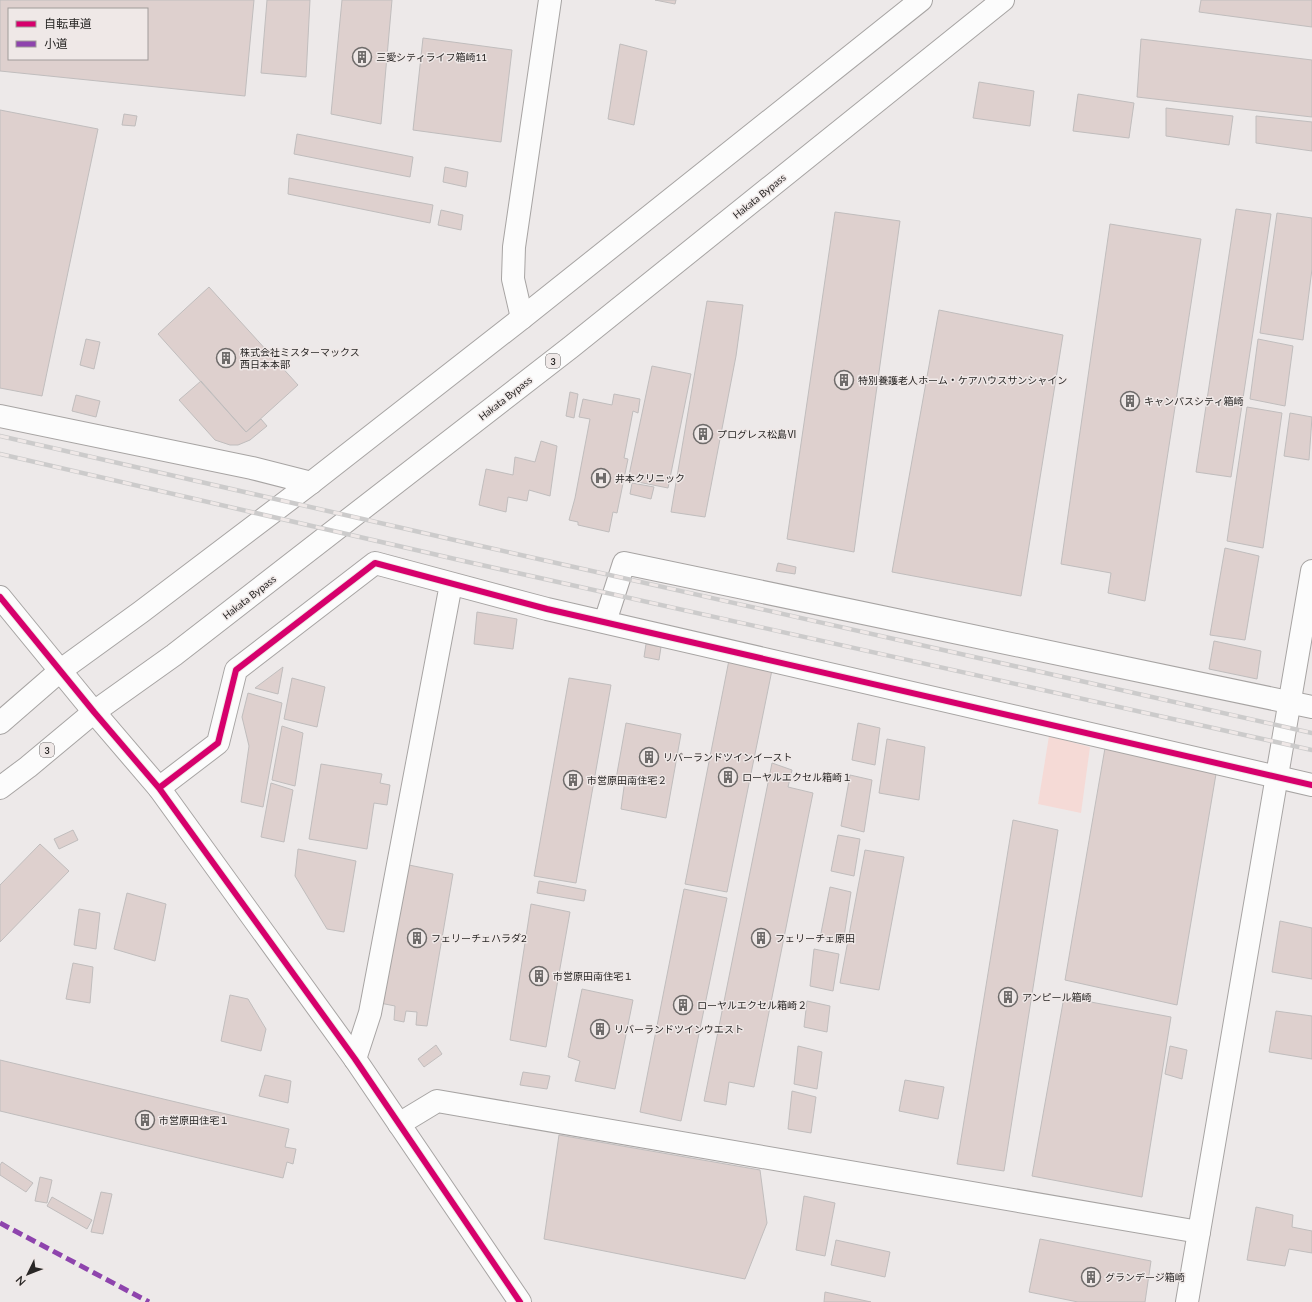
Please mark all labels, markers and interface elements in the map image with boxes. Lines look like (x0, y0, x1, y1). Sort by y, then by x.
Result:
legend (8, 8, 148, 60)
text: 自転車道 (44, 16, 92, 31)
text: 小道 (44, 36, 68, 51)
building icon: 三愛シティライフ箱崎11 (351, 46, 373, 68)
place label: 三愛シティライフ箱崎11 (376, 51, 487, 63)
street label: Hakata Bypass (730, 171, 788, 221)
place label: 株式会社ミスターマックス 西日本本部 (240, 346, 360, 370)
building icon: 株式会社ミスターマックス 西日本本部 (215, 347, 237, 369)
road number: 3 (546, 354, 560, 368)
building icon: 特別養護老人ホーム・ケアハウスサンシャイン (833, 369, 855, 391)
street label: Hakata Bypass (476, 373, 534, 423)
place label: 特別養護老人ホーム・ケアハウスサンシャイン (858, 374, 1067, 386)
building icon: キャンパスシティ箱崎 (1119, 390, 1141, 412)
place label: キャンパスシティ箱崎 (1144, 395, 1243, 407)
building icon: プログレス松島Ⅵ (692, 423, 714, 445)
place label: プログレス松島Ⅵ (717, 428, 797, 440)
hospital icon: 井本クリニック (590, 467, 612, 489)
place label: 井本クリニック (615, 472, 685, 484)
street label: Hakata Bypass (220, 572, 278, 622)
road number: 3 (40, 743, 54, 757)
building icon: リバーランドツインイースト (638, 746, 660, 768)
place label: リバーランドツインイースト (663, 751, 793, 763)
building icon: ローヤルエクセル箱崎１ (717, 766, 739, 788)
building icon: 市営原田南住宅２ (562, 769, 584, 791)
place label: ローヤルエクセル箱崎１ (742, 771, 852, 783)
place label: 市営原田南住宅２ (587, 774, 667, 786)
building icon: フェリーチェハラダ2 (406, 927, 428, 949)
building icon: フェリーチェ原田 (750, 927, 772, 949)
place label: フェリーチェハラダ2 (431, 932, 527, 944)
place label: フェリーチェ原田 (775, 932, 855, 944)
building icon: 市営原田南住宅１ (528, 965, 550, 987)
place label: 市営原田南住宅１ (553, 970, 633, 982)
building icon: アンピール箱崎 (997, 986, 1019, 1008)
place label: アンピール箱崎 (1022, 991, 1092, 1003)
building icon: ローヤルエクセル箱崎２ (672, 994, 694, 1016)
place label: ローヤルエクセル箱崎２ (697, 999, 807, 1011)
building icon: リバーランドツインウエスト (589, 1018, 611, 1040)
place label: リバーランドツインウエスト (614, 1023, 744, 1035)
building icon: 市営原田住宅１ (134, 1109, 156, 1131)
place label: 市営原田住宅１ (159, 1114, 229, 1126)
north arrow (8, 1254, 48, 1294)
building icon: グランデージ箱崎 (1080, 1266, 1102, 1288)
place label: グランデージ箱崎 (1105, 1271, 1185, 1283)
text: N (13, 1274, 28, 1289)

